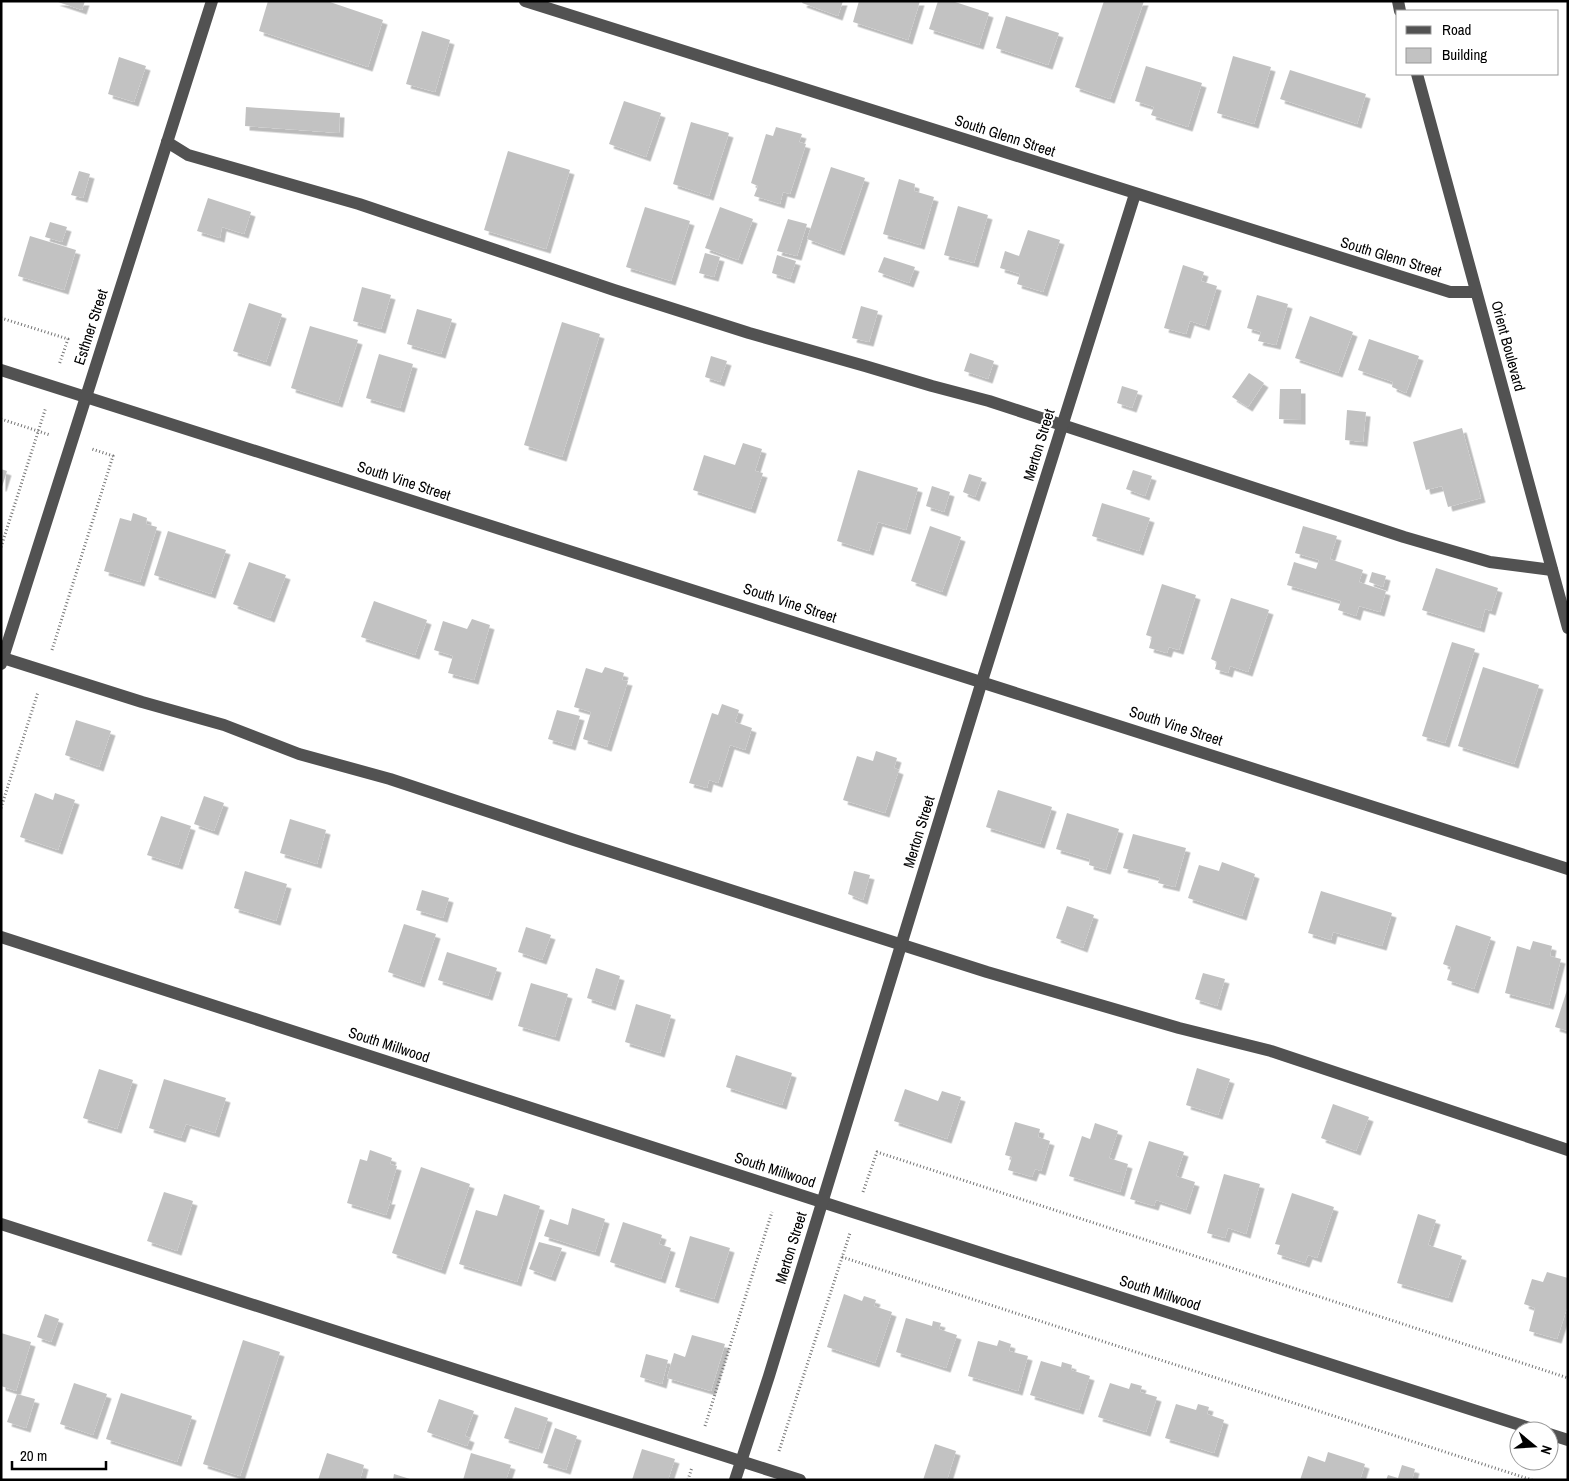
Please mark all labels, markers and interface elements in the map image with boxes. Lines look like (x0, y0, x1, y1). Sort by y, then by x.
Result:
legend (1396, 10, 1559, 75)
text: Road (1442, 19, 1471, 40)
text: Building (1442, 44, 1487, 65)
street label: South Glenn Street (952, 109, 1059, 162)
street label: South Glenn Street (1338, 231, 1445, 282)
street label: Esthner Street (68, 286, 113, 367)
street label: Orient Boulevard (1486, 298, 1531, 394)
street label: Merton Street (1018, 406, 1060, 484)
street label: South Vine Street (355, 456, 454, 506)
street label: South Vine Street (741, 578, 840, 628)
street label: South Vine Street (1127, 701, 1226, 751)
street label: Merton Street (898, 793, 940, 871)
street label: South Millwood (346, 1022, 432, 1068)
street label: South Millwood (732, 1147, 818, 1193)
street label: Merton Street (770, 1209, 812, 1287)
street label: South Millwood (1117, 1270, 1203, 1316)
north arrow (1509, 1421, 1559, 1471)
scale bar (12, 1438, 106, 1470)
text: N (1537, 1443, 1556, 1457)
text: 20 m (20, 1445, 47, 1466)

